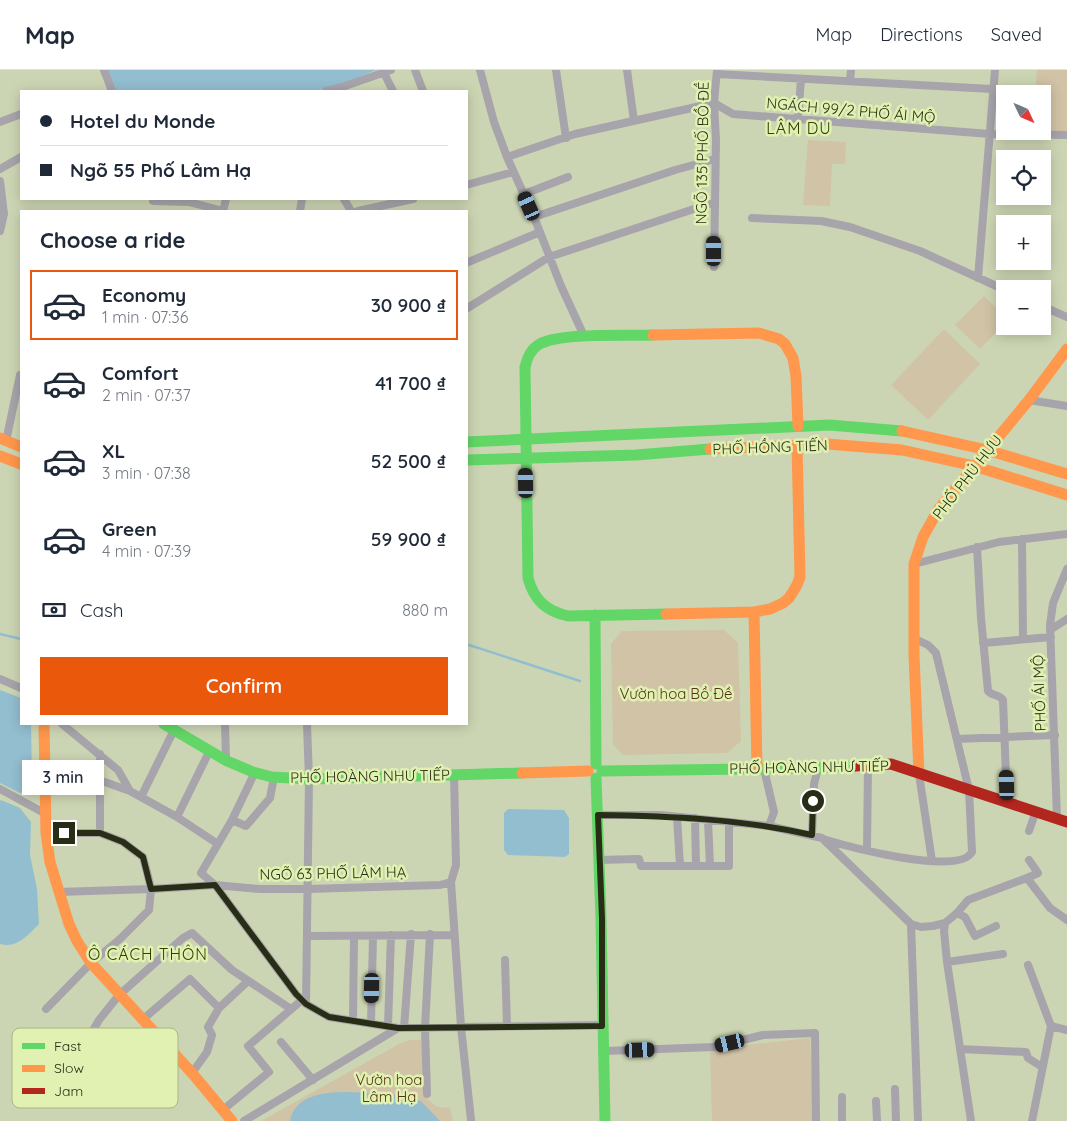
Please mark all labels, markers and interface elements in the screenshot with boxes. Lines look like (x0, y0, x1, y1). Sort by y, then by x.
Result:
text: Map (25, 20, 75, 50)
text: Map (815, 23, 852, 46)
text: Directions (880, 23, 963, 46)
text: Saved (991, 23, 1042, 46)
street label: NGÕ 135 PHỐ BỒ ĐỀ (690, 82, 713, 224)
north arrow (996, 85, 1051, 140)
map controls (996, 85, 1051, 335)
street label: NGÁCH 99/2 PHỐ ÁI MỘ (766, 93, 936, 127)
text: Hotel du Monde (70, 109, 215, 133)
district label: LÂM DU (766, 118, 832, 138)
button: locate (996, 150, 1051, 205)
text: Ngõ 55 Phố Lâm Hạ (70, 158, 251, 182)
car (516, 189, 541, 223)
button: + (996, 215, 1051, 270)
text: Choose a ride (40, 226, 185, 254)
car (706, 236, 721, 266)
button: − (996, 280, 1051, 335)
icon: car (42, 283, 87, 328)
text: Economy (102, 283, 186, 307)
text: 30 900 ₫ (371, 293, 446, 317)
text: 1 min · 07:36 (102, 307, 188, 327)
icon: car (42, 361, 87, 406)
text: Comfort (102, 361, 179, 385)
text: 41 700 ₫ (375, 371, 446, 395)
text: 2 min · 07:37 (102, 385, 191, 405)
street label: PHỐ PHÚ HỰU (928, 431, 1006, 523)
street label: PHỐ HỒNG TIẾN (712, 434, 828, 459)
icon: car (42, 439, 87, 484)
text: XL (102, 439, 125, 463)
text: 52 500 ₫ (371, 449, 446, 473)
text: 3 min · 07:38 (102, 463, 191, 483)
car (518, 468, 533, 498)
icon: car (42, 517, 87, 562)
text: Green (102, 517, 157, 541)
text: 59 900 ₫ (371, 527, 446, 551)
text: 4 min · 07:39 (102, 541, 191, 561)
icon: cash (40, 596, 68, 624)
text: Cash (80, 598, 124, 622)
text: 880 m (402, 600, 448, 620)
street label: PHỐ ÁI MỘ (1028, 654, 1050, 732)
button: Confirm (40, 657, 448, 715)
park label: Vườn hoa Bồ Đề (619, 684, 733, 703)
street label: PHỐ HOÀNG NHƯ TIẾP (729, 756, 889, 778)
callout: 3 min (23, 760, 105, 796)
street label: PHỐ HOÀNG NHƯ TIẾP (290, 765, 450, 787)
text: 3 min (43, 767, 83, 787)
car (998, 770, 1015, 800)
route start (802, 790, 824, 812)
route end (53, 822, 75, 844)
street label: NGÕ 63 PHỐ LÂM HẠ (259, 862, 407, 884)
district label: Ô CÁCH THÔN (88, 944, 208, 964)
car (364, 973, 379, 1003)
legend (12, 1028, 178, 1108)
car (713, 1032, 746, 1054)
text: Fast (54, 1037, 82, 1055)
car (624, 1042, 655, 1058)
text: Slow (54, 1059, 84, 1077)
park label: Vườn hoa Lâm Hạ (356, 1070, 422, 1106)
text: Jam (54, 1082, 83, 1100)

